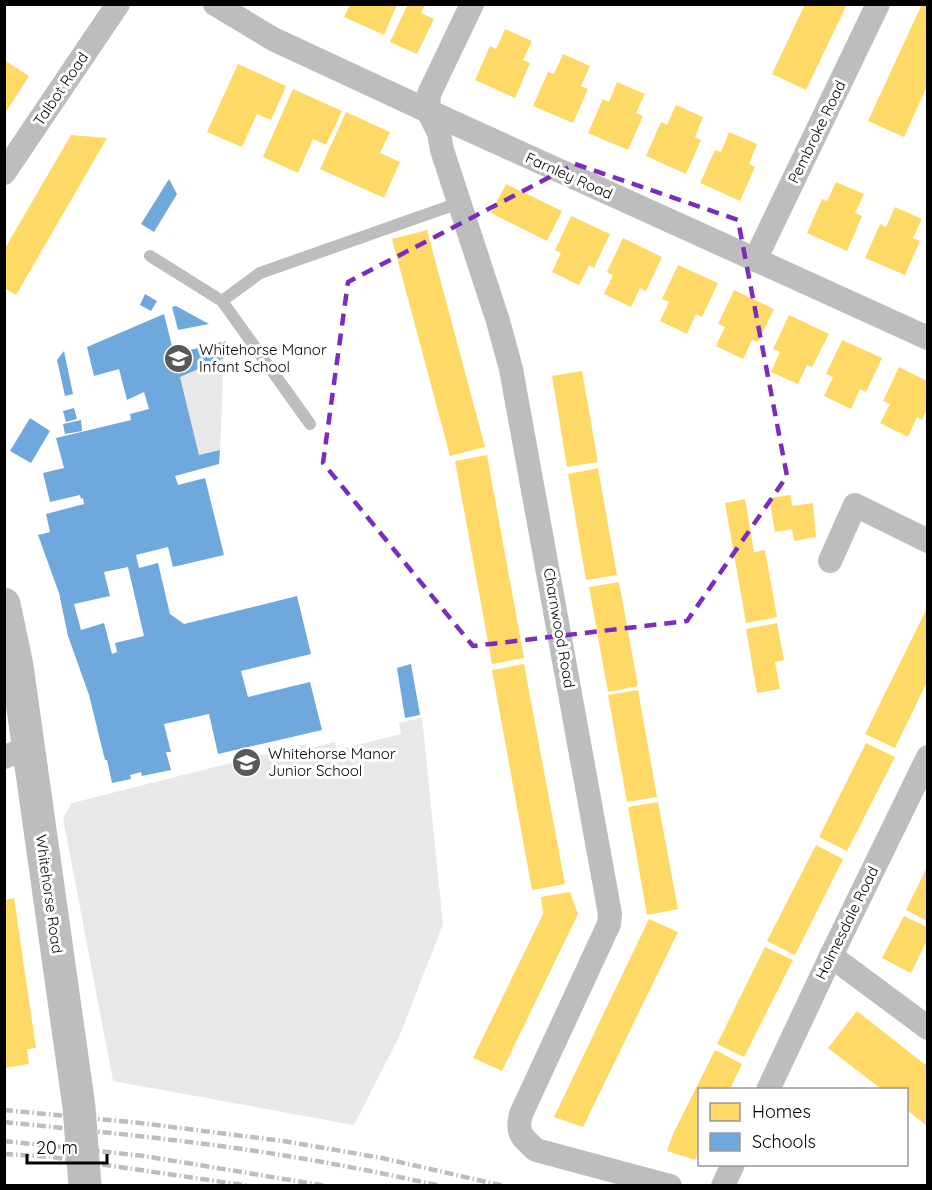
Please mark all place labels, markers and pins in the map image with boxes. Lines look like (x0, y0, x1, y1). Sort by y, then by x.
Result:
place label: Whitehorse Manor Infant School (199, 340, 327, 376)
school or university icon: Whitehorse Manor Infant School (162, 343, 194, 375)
place label: Whitehorse Manor Junior School (268, 744, 396, 780)
school or university icon: Whitehorse Manor Junior School (231, 747, 263, 779)

